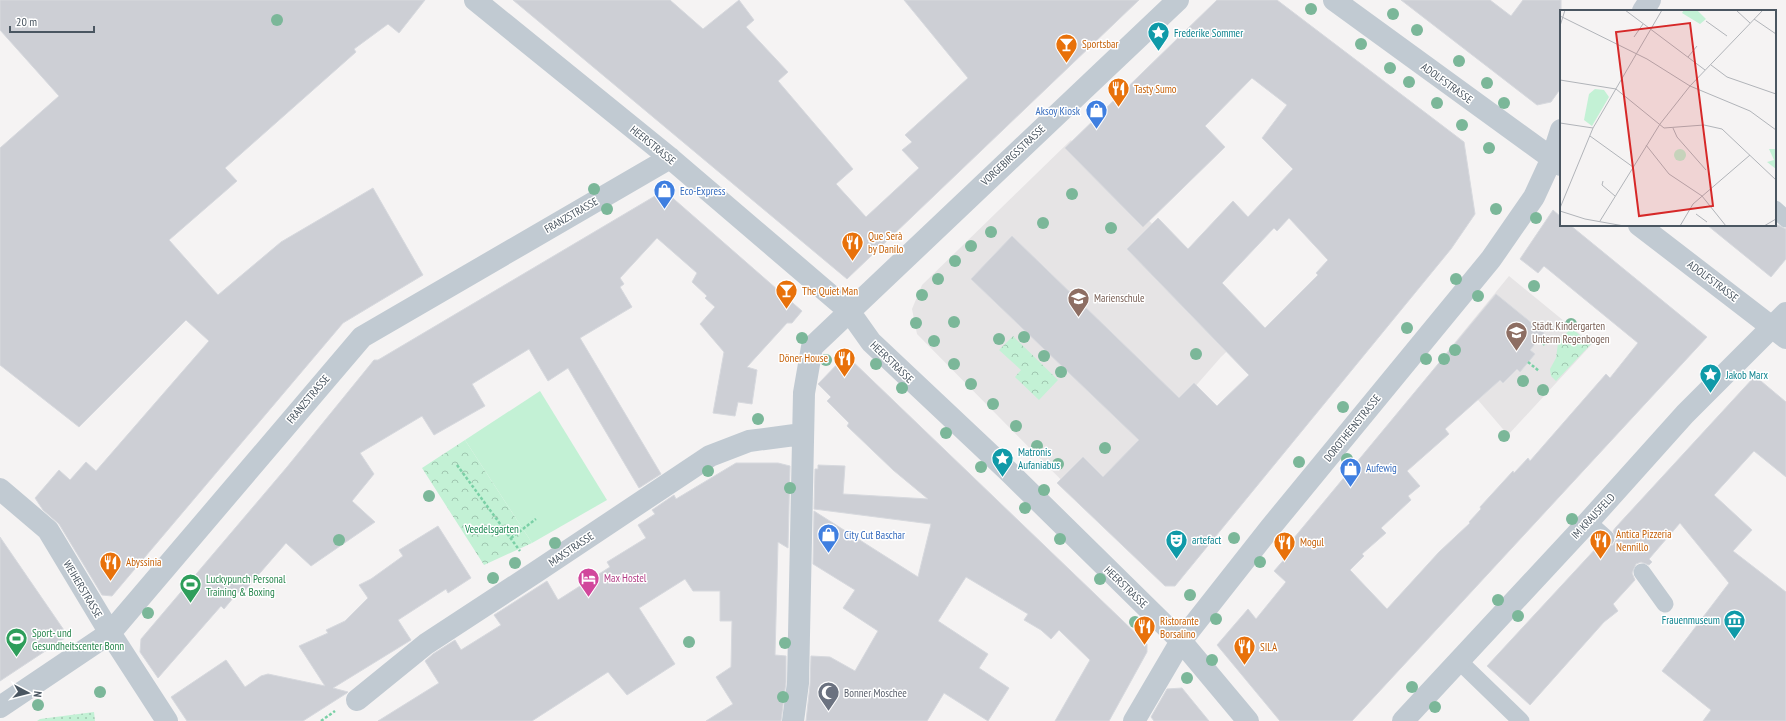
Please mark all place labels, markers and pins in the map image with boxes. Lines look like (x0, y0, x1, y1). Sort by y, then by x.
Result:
place icon: Frederike Sommer (1145, 20, 1171, 53)
place label: Frederike Sommer (1174, 26, 1243, 40)
bar icon: Sportsbar (1053, 31, 1079, 64)
place label: Sportsbar (1082, 37, 1118, 51)
restaurant icon: Tasty Sumo (1106, 76, 1132, 109)
place label: Tasty Sumo (1134, 82, 1177, 96)
shop icon: Aksoy Kiosk (1083, 98, 1109, 131)
place label: Aksoy Kiosk (1035, 104, 1081, 118)
shop icon: Eco-Express (651, 178, 677, 211)
place label: Eco-Express (680, 184, 726, 198)
restaurant icon: Que Serà by Danilo (839, 229, 865, 262)
place label: Que Serà by Danilo (868, 229, 904, 256)
bar icon: The Quiet Man (773, 278, 799, 311)
place label: The Quiet Man (802, 284, 858, 298)
school or university icon: Marienschule (1065, 285, 1091, 318)
place label: Marienschule (1094, 291, 1145, 305)
school or university icon: Städt. Kindergarten Unterm Regenbogen (1503, 319, 1529, 352)
place label: Städt. Kindergarten Unterm Regenbogen (1532, 319, 1610, 346)
restaurant icon: Döner House (831, 345, 857, 378)
place label: Döner House (779, 351, 828, 365)
place icon: Jakob Marx (1697, 362, 1723, 395)
place label: Jakob Marx (1725, 368, 1768, 382)
place icon: Matronis Aufaniabus (989, 445, 1015, 478)
place label: Matronis Aufaniabus (1018, 445, 1060, 472)
shop icon: Aufewig (1338, 455, 1364, 488)
place label: Aufewig (1366, 461, 1397, 475)
shop icon: City Cut Baschar (815, 522, 841, 555)
theatre icon: artefact (1163, 527, 1189, 560)
restaurant icon: Antica Pizzeria Nennillo (1588, 527, 1614, 560)
place label: Antica Pizzeria Nennillo (1616, 527, 1672, 554)
place label: City Cut Baschar (844, 528, 905, 542)
restaurant icon: Mogul (1271, 529, 1297, 562)
place label: artefact (1192, 533, 1221, 547)
place label: Mogul (1300, 535, 1324, 549)
restaurant icon: Abyssinia (98, 549, 124, 582)
place label: Abyssinia (126, 555, 161, 569)
hotel icon: Max Hostel (575, 565, 601, 598)
place label: Max Hostel (604, 571, 647, 585)
sports icon: Luckypunch Personal Training & Boxing (177, 572, 203, 605)
place label: Luckypunch Personal Training & Boxing (206, 572, 286, 599)
museum icon: Frauenmuseum (1722, 607, 1748, 640)
place label: Frauenmuseum (1662, 613, 1720, 627)
restaurant icon: Ristorante Borsalino (1132, 614, 1158, 647)
place label: Ristorante Borsalino (1160, 614, 1199, 641)
sports icon: Sport- und Gesundheitscenter Bonn (4, 626, 30, 659)
place label: Sport- und Gesundheitscenter Bonn (32, 626, 124, 653)
restaurant icon: SILA (1231, 634, 1257, 667)
place label: SILA (1260, 640, 1278, 654)
mosque icon: Bonner Moschee (816, 680, 842, 713)
place label: Bonner Moschee (844, 686, 907, 700)

